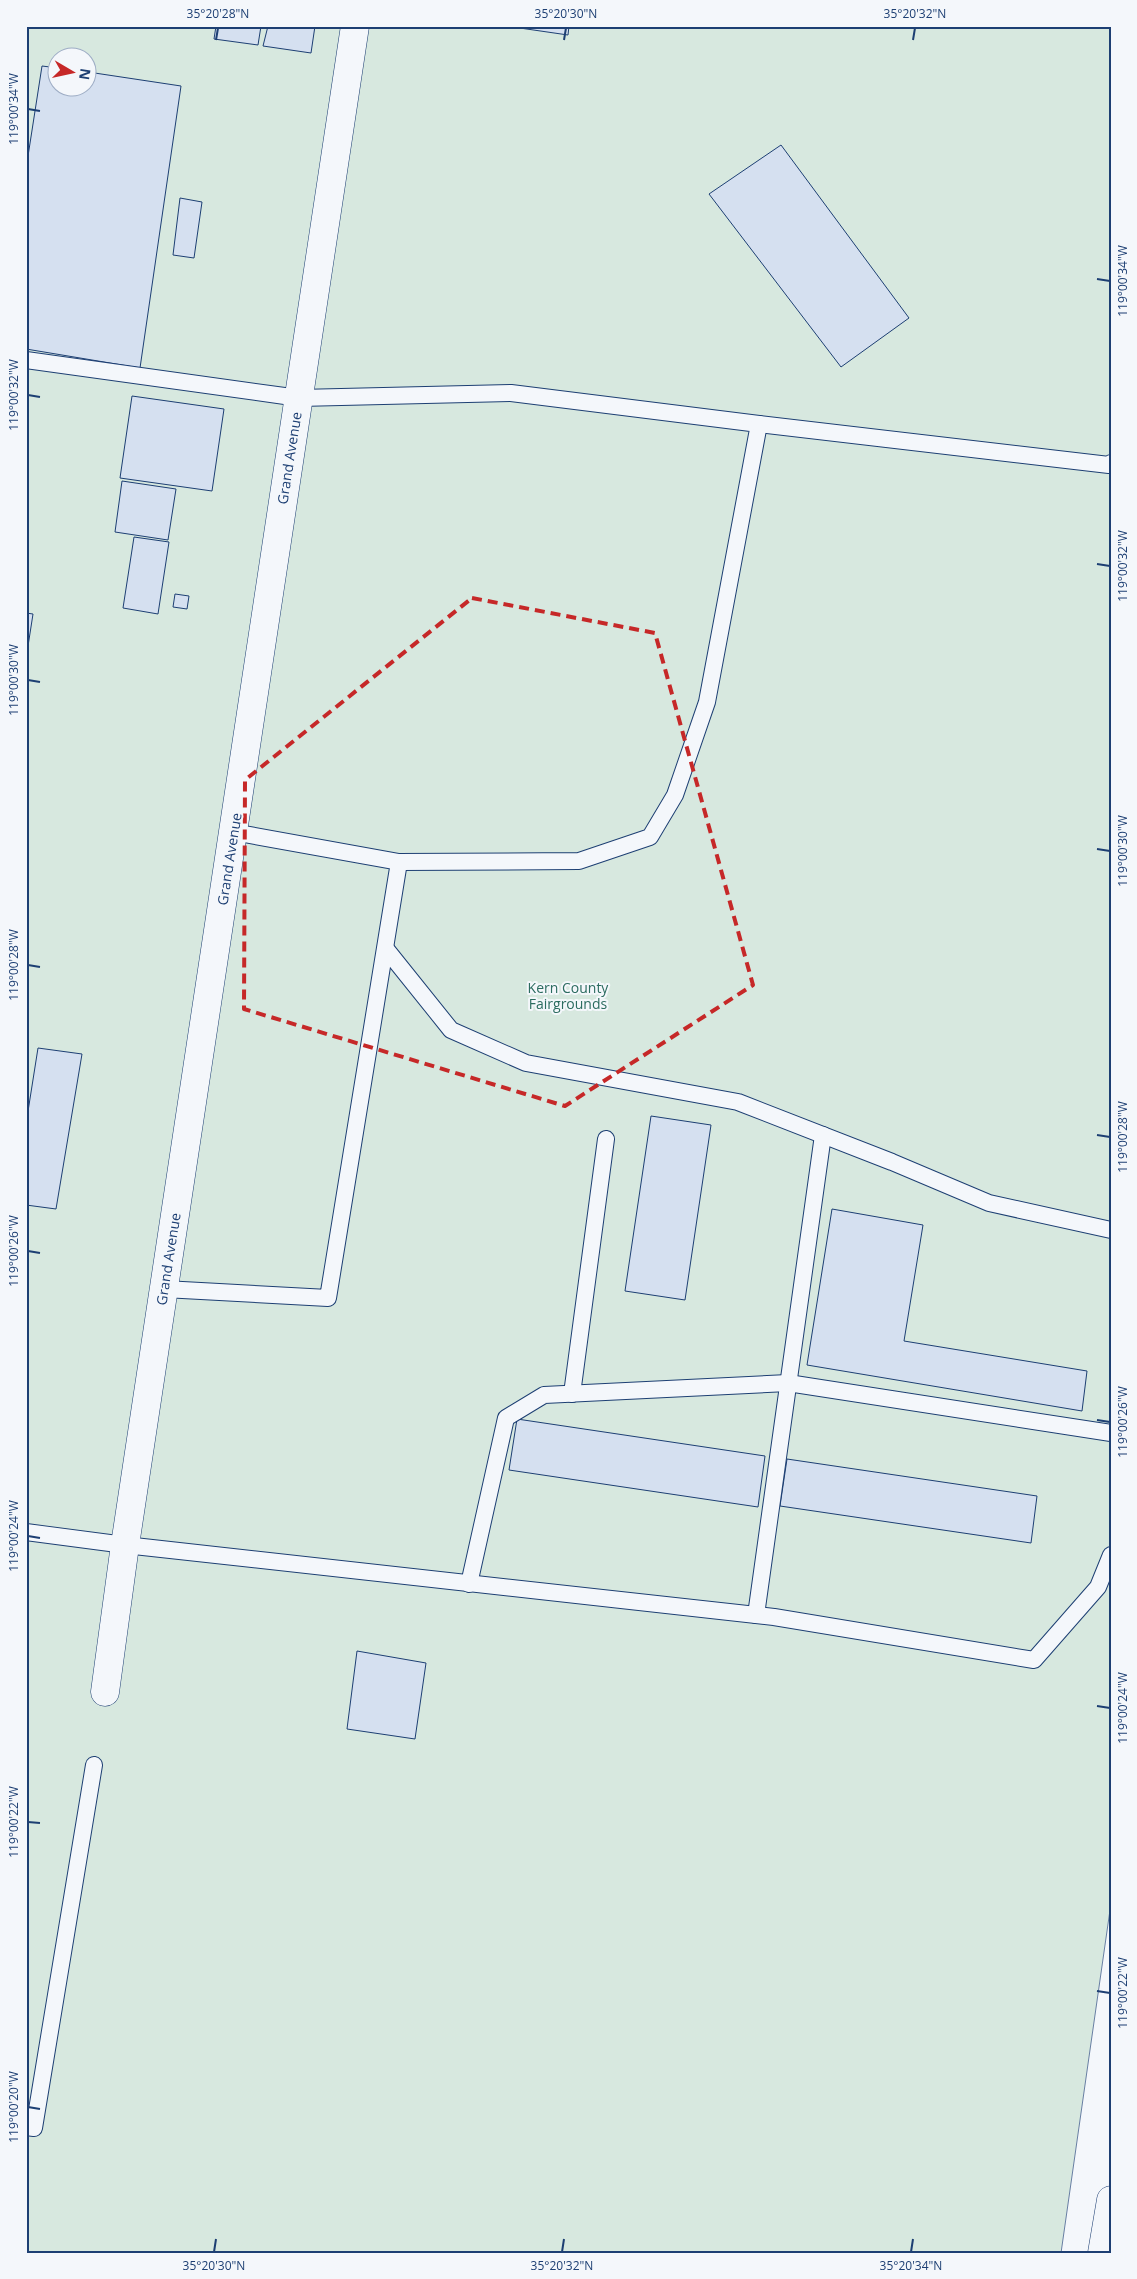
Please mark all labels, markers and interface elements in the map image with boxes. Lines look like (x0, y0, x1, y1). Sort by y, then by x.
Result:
text: 35°20'28"N (187, 5, 249, 22)
text: 35°20'30"N (535, 5, 597, 22)
text: 35°20'32"N (884, 5, 946, 22)
north arrow (48, 48, 98, 98)
text: N (75, 67, 96, 81)
text: 119°00'34"W (5, 73, 22, 145)
text: 119°00'34"W (1114, 245, 1131, 317)
text: 119°00'32"W (5, 359, 22, 431)
street label: Grand Avenue (272, 410, 306, 506)
text: 119°00'32"W (1114, 530, 1131, 602)
text: 119°00'30"W (5, 644, 22, 716)
street label: Grand Avenue (212, 811, 246, 907)
text: 119°00'30"W (1114, 815, 1131, 887)
text: 119°00'28"W (5, 929, 22, 1001)
park label: Kern County Fairgrounds (528, 978, 609, 1013)
text: 119°00'28"W (1114, 1101, 1131, 1173)
street label: Grand Avenue (151, 1211, 185, 1307)
text: 119°00'26"W (5, 1215, 22, 1287)
text: 119°00'26"W (1114, 1386, 1131, 1458)
text: 119°00'24"W (5, 1500, 22, 1572)
text: 119°00'24"W (1114, 1672, 1131, 1744)
text: 119°00'22"W (5, 1786, 22, 1858)
text: 119°00'22"W (1114, 1957, 1131, 2029)
text: 119°00'20"W (5, 2071, 22, 2143)
text: 35°20'30"N (183, 2257, 245, 2274)
text: 35°20'32"N (531, 2257, 593, 2274)
text: 35°20'34"N (880, 2257, 942, 2274)

